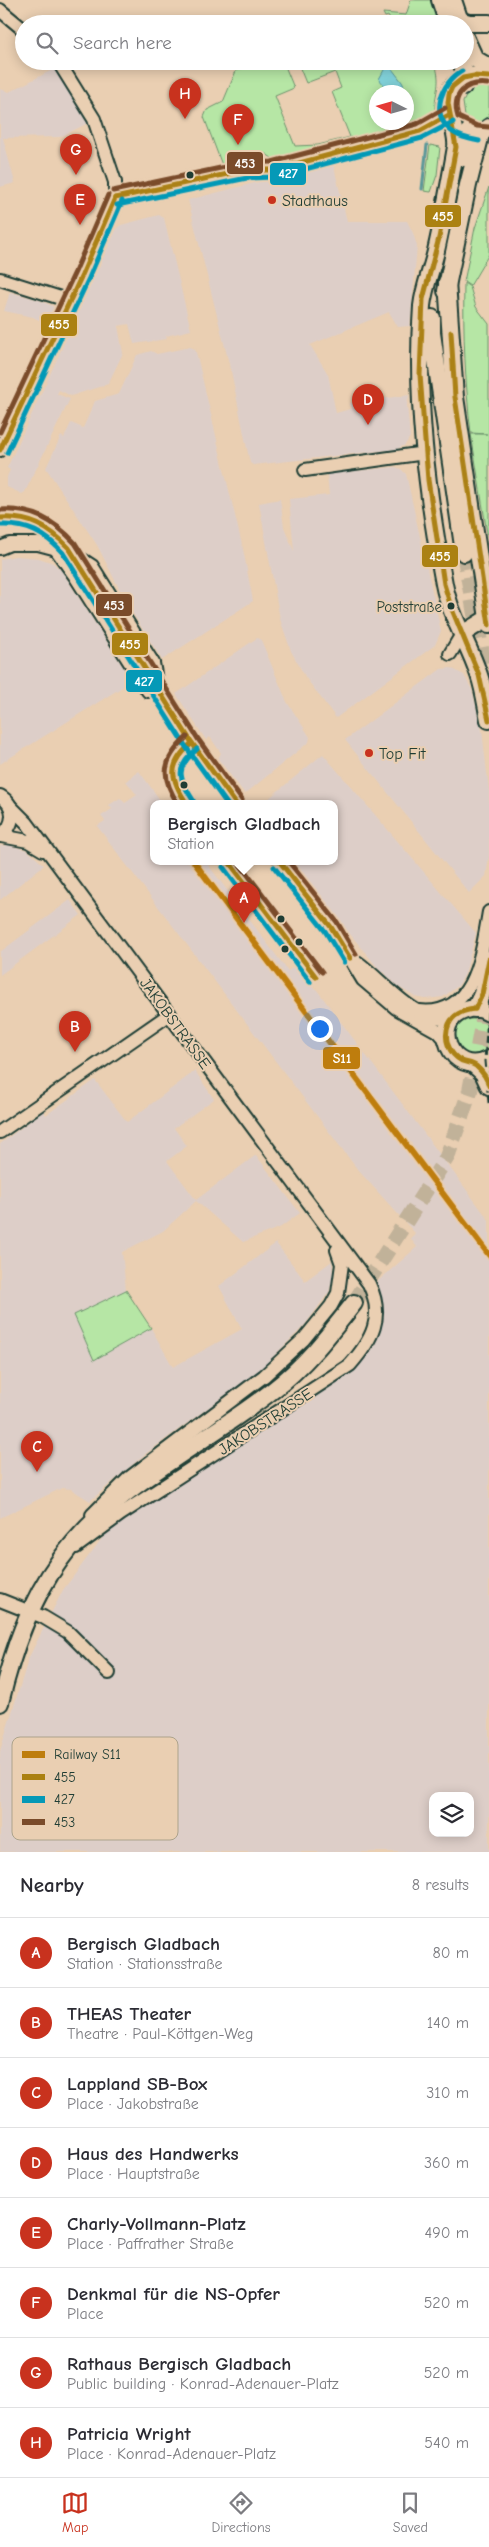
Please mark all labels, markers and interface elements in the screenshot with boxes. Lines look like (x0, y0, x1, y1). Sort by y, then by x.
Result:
search box (15, 15, 474, 70)
icon: search (33, 29, 61, 57)
text: Search here (73, 32, 172, 54)
pin: H (169, 78, 201, 119)
north arrow (369, 85, 414, 130)
pin: F (222, 104, 254, 145)
pin: G (60, 134, 92, 175)
line badge: 453 (226, 151, 264, 175)
text: 453 (235, 155, 256, 172)
line badge: 427 (269, 162, 307, 186)
text: 427 (278, 165, 299, 182)
unlabelled marker (185, 170, 195, 180)
pin: E (64, 184, 96, 225)
place label: Stadthaus (282, 192, 348, 210)
marker: Stadthaus (266, 194, 278, 206)
line badge: 455 (424, 204, 462, 228)
text: 455 (432, 208, 454, 225)
line badge: 455 (40, 313, 78, 337)
text: 455 (48, 316, 70, 333)
pin: D (352, 384, 384, 425)
line badge: 455 (421, 544, 459, 568)
text: 455 (429, 548, 451, 565)
line badge: 453 (95, 593, 133, 617)
text: 453 (104, 597, 125, 614)
place label: Poststraße (377, 598, 442, 616)
marker: Poststraße (446, 601, 456, 611)
line badge: 455 (111, 632, 149, 656)
text: 455 (119, 636, 141, 653)
line badge: 427 (125, 669, 163, 693)
text: 427 (134, 673, 155, 690)
place label: Top Fit (379, 745, 426, 763)
marker: Top Fit (363, 747, 375, 759)
unlabelled marker (179, 780, 189, 790)
popup (150, 800, 338, 865)
text: Bergisch Gladbach (168, 813, 320, 835)
text: Station (168, 835, 214, 853)
pin: A (228, 882, 260, 923)
unlabelled marker (276, 914, 286, 924)
unlabelled marker (294, 937, 304, 947)
unlabelled marker (280, 944, 290, 954)
street label: JAKOBSTRASSE (136, 974, 215, 1073)
pin: B (59, 1011, 91, 1052)
your location (307, 1016, 333, 1042)
line badge: S11 (322, 1046, 361, 1070)
text: S11 (333, 1050, 351, 1067)
street label: JAKOBSTRASSE (215, 1385, 316, 1459)
pin: C (21, 1431, 53, 1472)
legend (12, 1737, 178, 1840)
text: Railway S11 (54, 1746, 121, 1763)
text: 455 (54, 1769, 76, 1786)
text: 427 (54, 1791, 75, 1808)
map controls (429, 1792, 474, 1837)
button: layers (429, 1792, 474, 1837)
text: 453 (54, 1814, 75, 1831)
text: Nearby (20, 1873, 84, 1897)
text: 8 results (412, 1876, 469, 1894)
text: Bergisch Gladbach (67, 1933, 220, 1955)
text: A (32, 1944, 40, 1962)
text: 80 m (432, 1944, 469, 1962)
text: Station · Stationsstraße (67, 1955, 223, 1973)
text: THEAS Theater (67, 2003, 191, 2025)
text: B (31, 2014, 41, 2032)
text: 140 m (427, 2014, 469, 2032)
text: Theatre · Paul-Köttgen-Weg (67, 2025, 254, 2043)
text: Lappland SB-Box (67, 2073, 207, 2095)
text: C (31, 2084, 41, 2102)
text: 310 m (426, 2084, 469, 2102)
text: Place · Jakobstraße (67, 2095, 199, 2113)
text: Haus des Handwerks (67, 2143, 239, 2165)
text: D (31, 2154, 41, 2172)
text: 360 m (424, 2154, 469, 2172)
text: Place · Hauptstraße (67, 2165, 200, 2183)
text: Charly-Vollmann-Platz (67, 2213, 246, 2235)
text: E (31, 2224, 41, 2242)
text: 490 m (424, 2224, 469, 2242)
text: Place · Paffrather Straße (67, 2235, 234, 2253)
text: Denkmal für die NS-Opfer (67, 2283, 280, 2305)
text: F (31, 2294, 41, 2312)
text: 520 m (424, 2294, 469, 2312)
text: Place (67, 2305, 103, 2323)
text: Rathaus Bergisch Gladbach (67, 2353, 291, 2375)
text: G (30, 2364, 42, 2382)
text: 520 m (424, 2364, 469, 2382)
text: Public building · Konrad-Adenauer-Platz (67, 2375, 339, 2393)
text: Patricia Wright (67, 2423, 191, 2445)
text: H (30, 2434, 42, 2452)
text: 540 m (424, 2434, 469, 2452)
text: Place · Konrad-Adenauer-Platz (67, 2445, 276, 2463)
tab: Map (61, 2489, 89, 2536)
tab: Directions (211, 2489, 271, 2536)
tab: Saved (393, 2489, 428, 2536)

